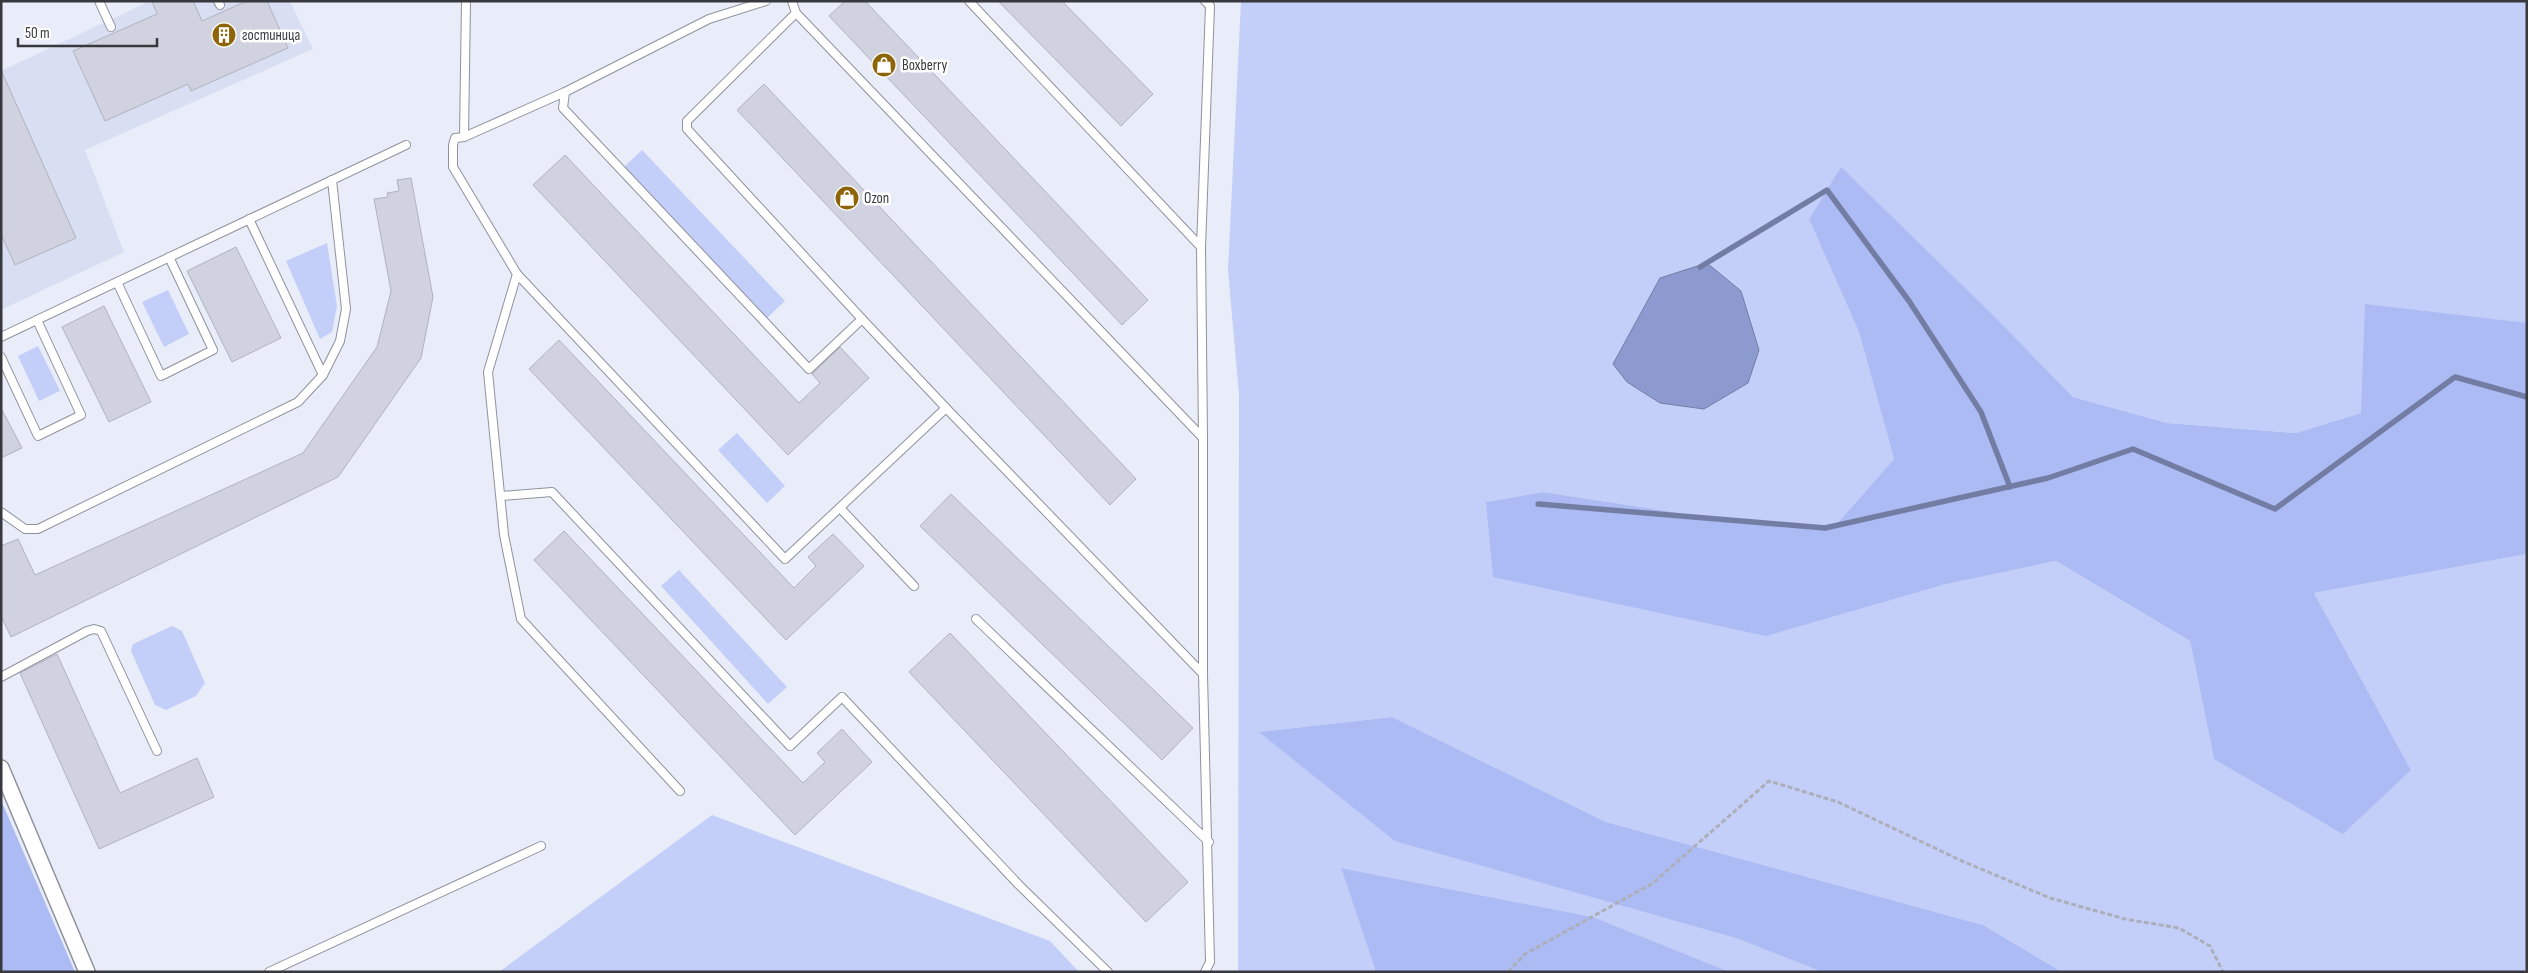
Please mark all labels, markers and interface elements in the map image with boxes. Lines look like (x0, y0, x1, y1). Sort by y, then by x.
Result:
scale bar (18, 15, 156, 47)
building icon: гостиница (211, 22, 237, 48)
text: 50 m (25, 24, 50, 43)
place label: гостиница (242, 26, 300, 45)
shop icon: Boxberry (871, 52, 897, 78)
place label: Boxberry (902, 56, 947, 75)
shop icon: Ozon (834, 185, 860, 211)
place label: Ozon (864, 189, 889, 208)

